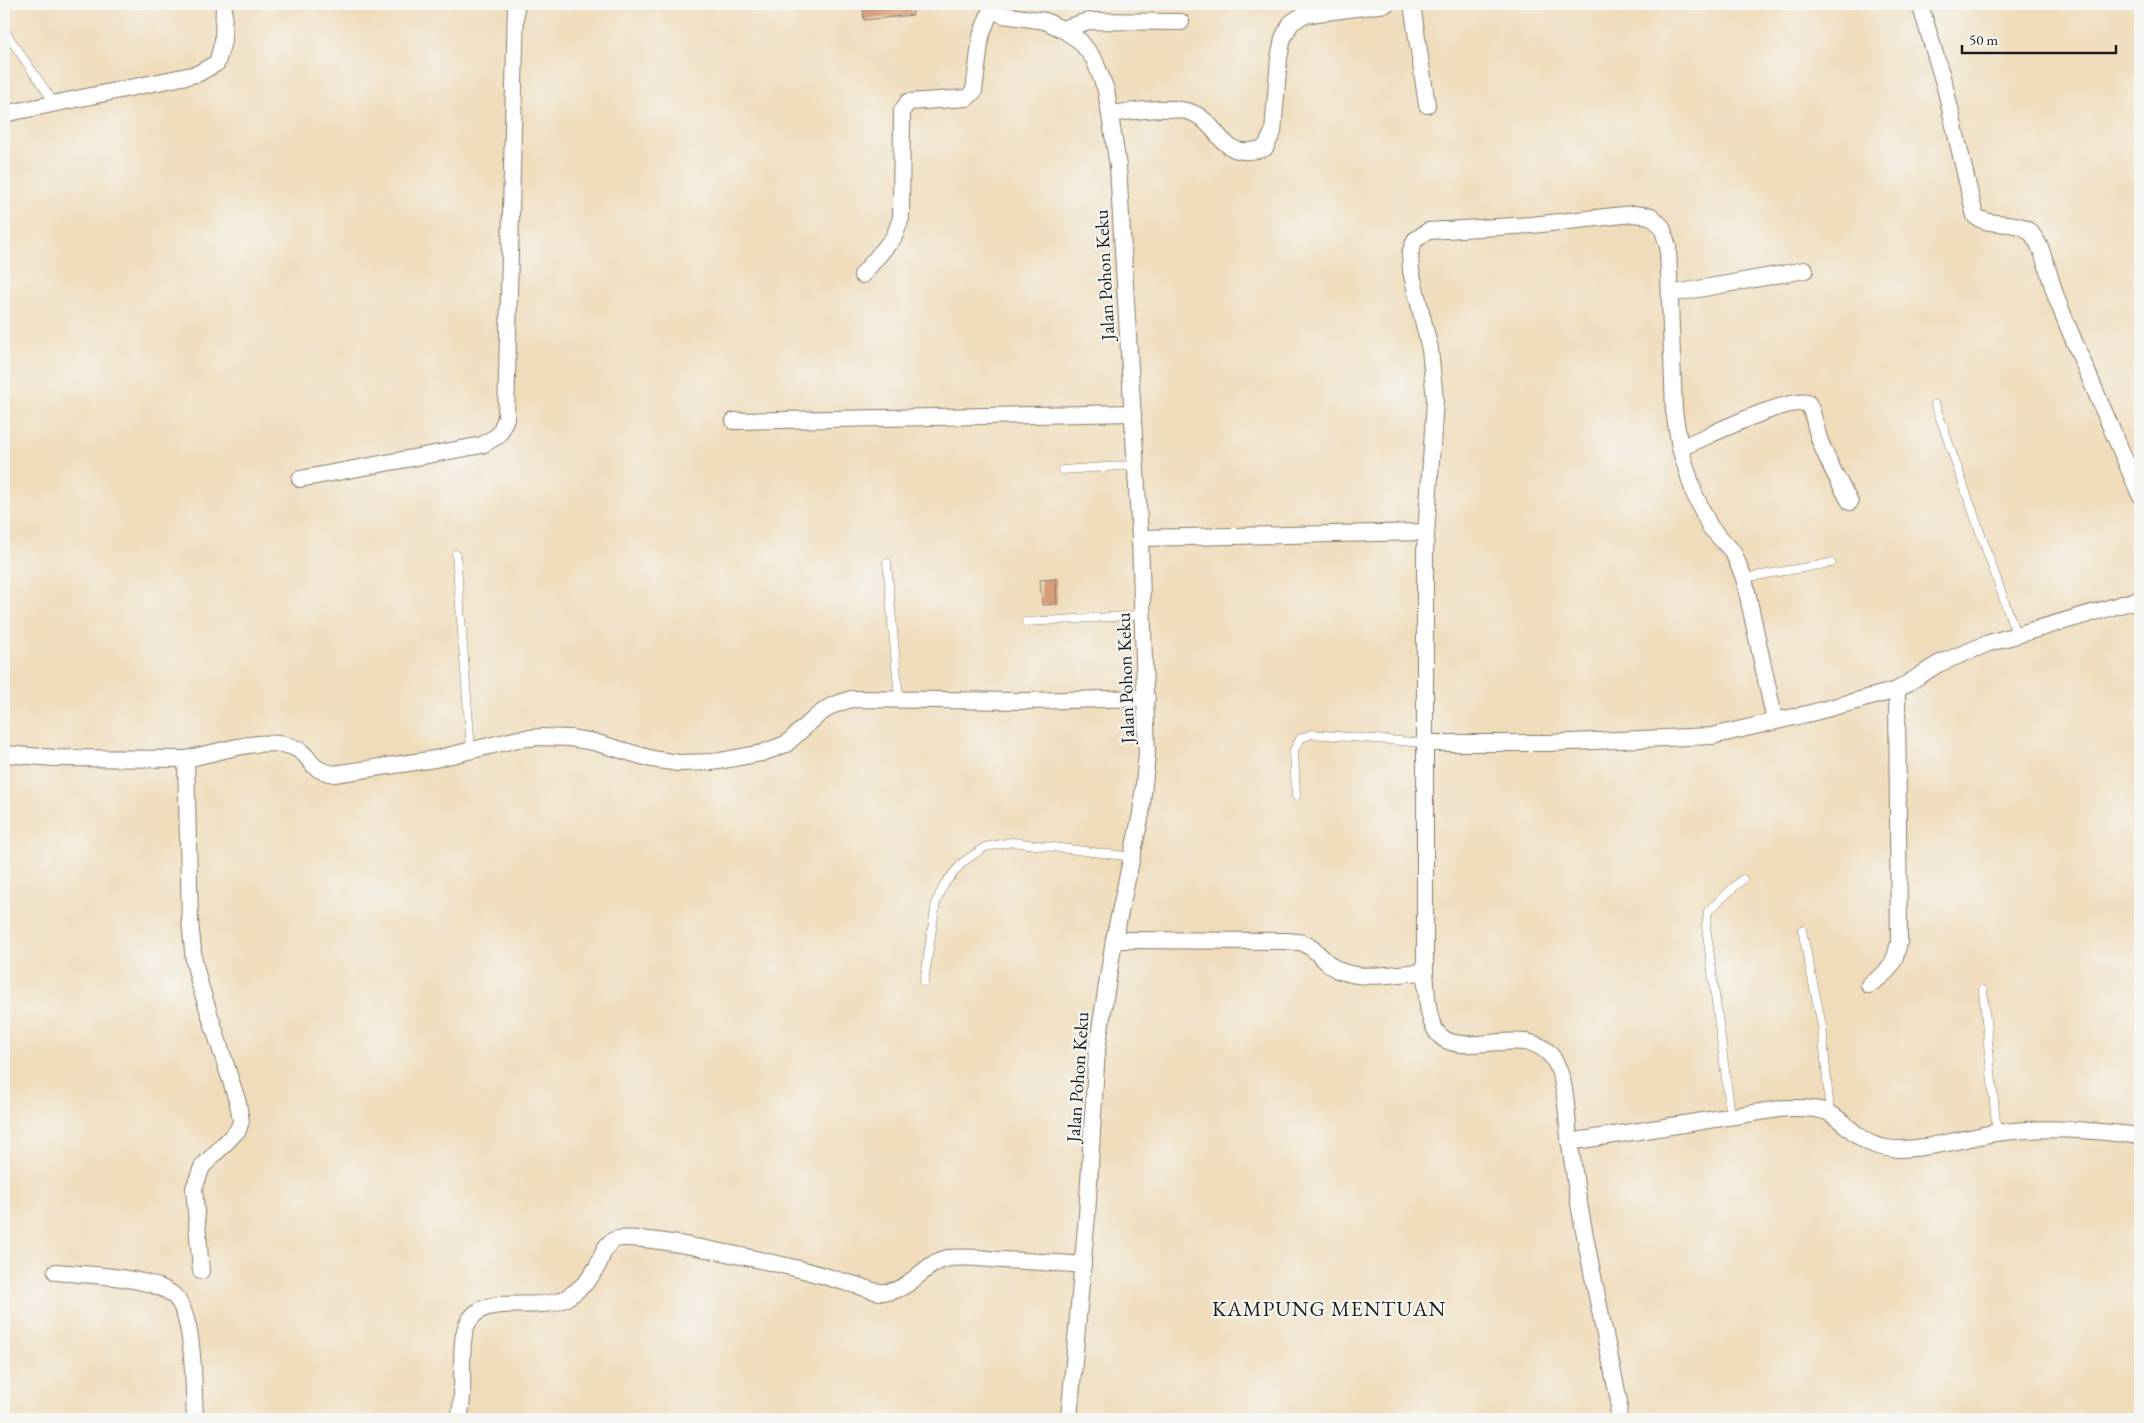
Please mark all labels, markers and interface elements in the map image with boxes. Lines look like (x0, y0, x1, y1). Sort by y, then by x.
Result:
scale bar (1962, 22, 2115, 54)
text: 50 m (1969, 30, 1998, 49)
street label: Jalan Pohon Keku (1089, 209, 1121, 343)
street label: Jalan Pohon Keku (1111, 612, 1140, 746)
street label: Jalan Pohon Keku (1060, 1011, 1095, 1145)
district label: KAMPUNG MENTUAN (1212, 1295, 1446, 1322)

